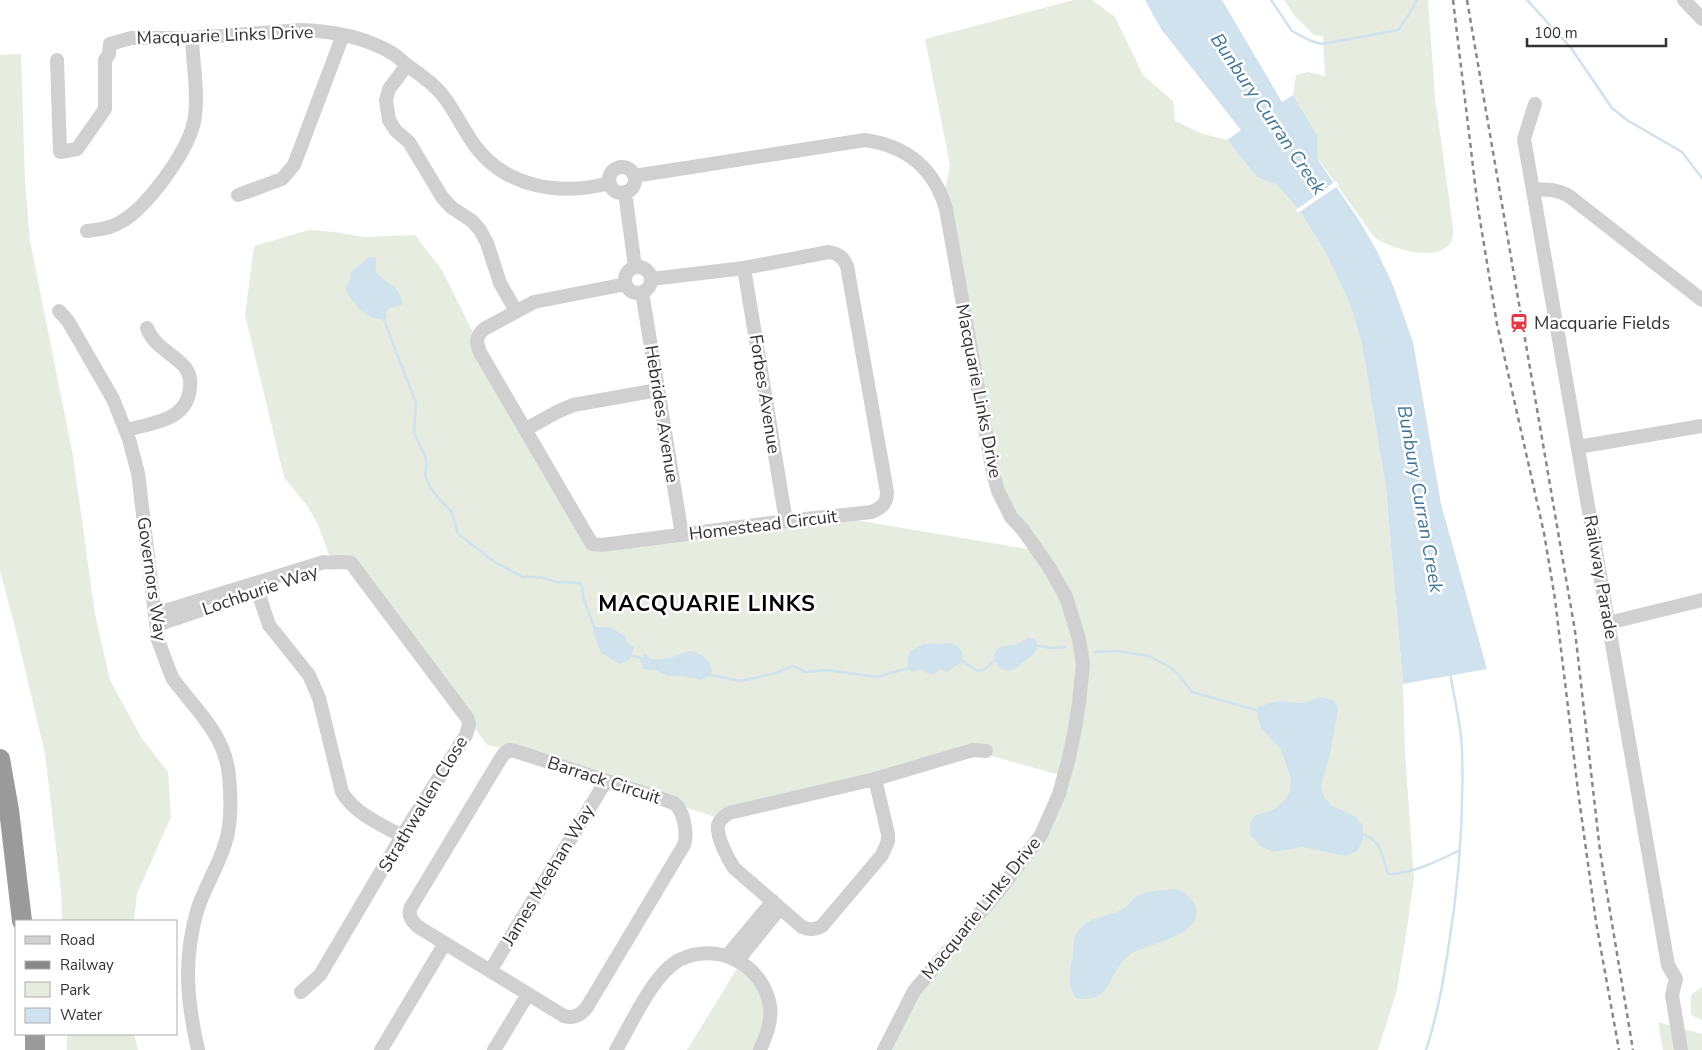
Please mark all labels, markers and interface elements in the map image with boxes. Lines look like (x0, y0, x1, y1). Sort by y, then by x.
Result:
scale bar (1527, 15, 1666, 47)
street label: Macquarie Links Drive (136, 20, 314, 50)
text: 100 m (1534, 23, 1578, 43)
water label: Bunbury Curran Creek (1204, 28, 1332, 200)
street label: Macquarie Links Drive (950, 302, 1008, 480)
place label: Macquarie Fields (1534, 311, 1670, 335)
station icon: Macquarie Fields (1508, 312, 1530, 334)
street label: Forbes Avenue (744, 333, 786, 455)
street label: Hebrides Avenue (639, 343, 685, 485)
water label: Bunbury Curran Creek (1391, 403, 1449, 595)
street label: Homestead Circuit (687, 504, 839, 546)
street label: Railway Parade (1578, 513, 1624, 641)
street label: Governors Way (131, 515, 173, 644)
street label: Lochburie Way (199, 559, 322, 621)
district label: MACQUARIE LINKS (598, 589, 816, 619)
street label: Strathwallen Close (373, 731, 473, 877)
street label: Barrack Circuit (544, 750, 664, 810)
street label: James Meehan Way (496, 799, 600, 951)
street label: Macquarie Links Drive (916, 832, 1046, 984)
legend (15, 920, 178, 1035)
text: Road (60, 930, 95, 950)
text: Railway (60, 955, 114, 975)
text: Park (60, 980, 90, 1000)
text: Water (60, 1005, 103, 1025)

